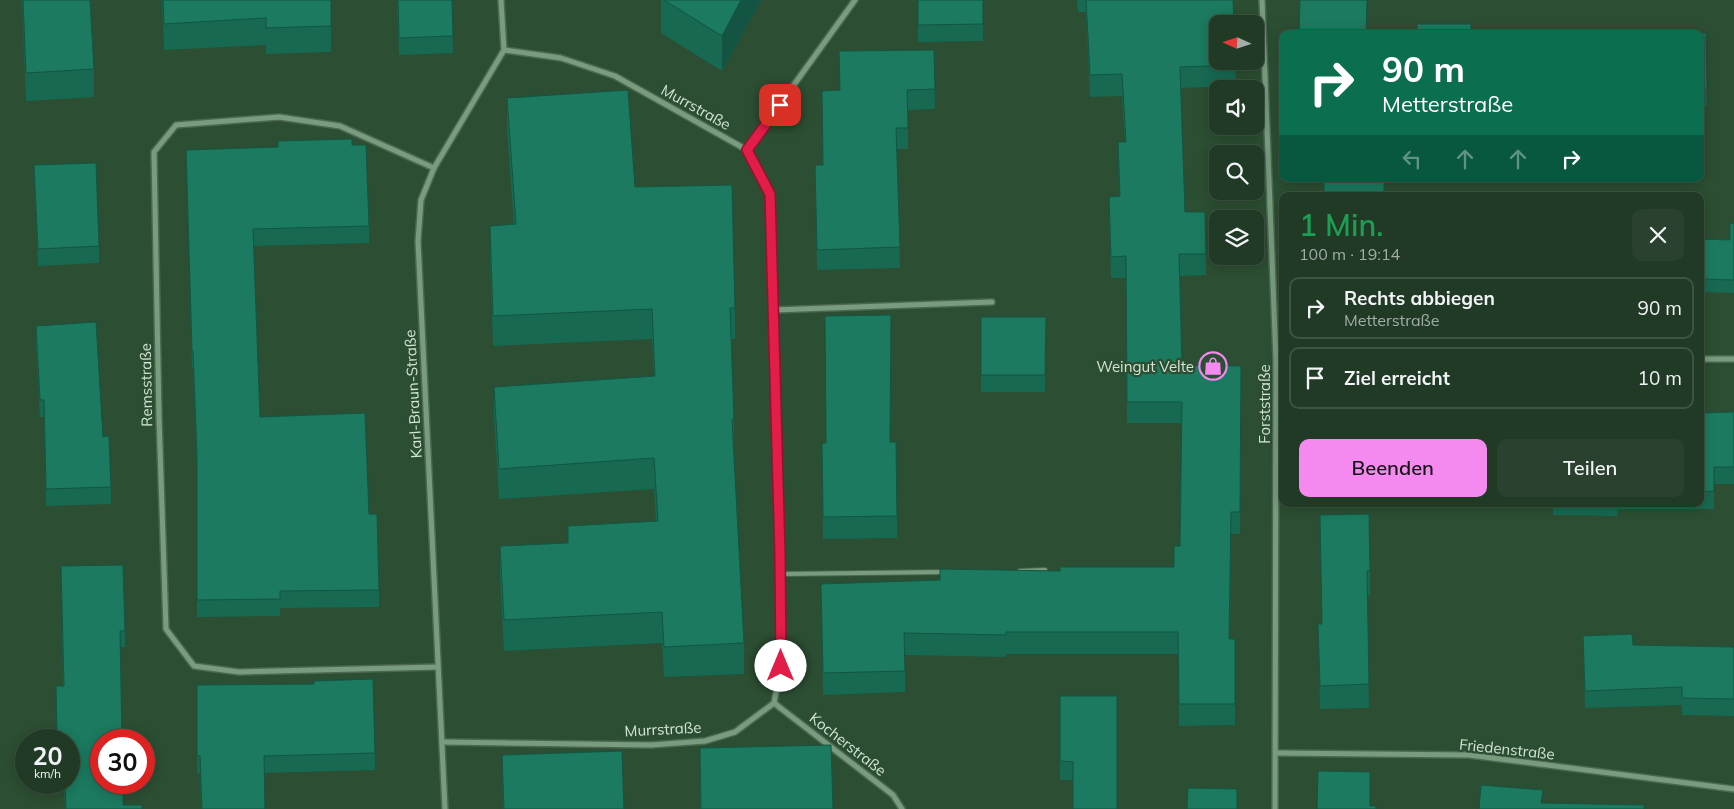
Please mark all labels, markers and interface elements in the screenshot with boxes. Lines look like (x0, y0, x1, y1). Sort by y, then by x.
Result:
north arrow (1209, 15, 1264, 70)
map controls (1209, 15, 1264, 265)
text: 90 m (1382, 47, 1465, 91)
icon: right (1299, 50, 1364, 115)
street label: Murrstraße (658, 80, 734, 134)
button: sound (1209, 80, 1264, 135)
pin (759, 84, 801, 126)
text: Metterstraße (1382, 90, 1513, 118)
icon: arrive (766, 91, 794, 119)
button: search (1209, 145, 1264, 200)
icon: left (1398, 145, 1426, 173)
icon: ahead (1451, 145, 1479, 173)
icon: ahead (1504, 145, 1532, 173)
icon: right (1557, 145, 1585, 173)
text: 1 Min. (1299, 206, 1383, 244)
button: close (1632, 209, 1684, 261)
button: layers (1209, 210, 1264, 265)
text: 100 m · 19:14 (1299, 244, 1400, 264)
text: Rechts abbiegen (1344, 286, 1495, 310)
icon: right (1301, 294, 1329, 322)
text: 90 m (1638, 296, 1682, 320)
text: Metterstraße (1344, 310, 1439, 330)
street label: Karl-Braun-Straße (400, 329, 426, 459)
street label: Remsstraße (136, 343, 156, 427)
shop icon: Weingut Velte (1198, 351, 1228, 381)
place label: Weingut Velte (1096, 357, 1194, 376)
street label: Forststraße (1255, 364, 1274, 444)
icon: arrive (1301, 364, 1329, 392)
text: Ziel erreicht (1344, 366, 1450, 390)
text: 10 m (1638, 366, 1682, 390)
button: Beenden (1299, 439, 1487, 497)
button: Teilen (1497, 439, 1684, 497)
position arrow (754, 639, 806, 691)
street label: Kocherstraße (806, 708, 890, 780)
street label: Murrstraße (624, 717, 702, 741)
speed limit sign: 30 (90, 729, 155, 794)
street label: Friedenstraße (1458, 735, 1556, 763)
text: 20 (32, 740, 63, 771)
text: km/h (34, 766, 61, 781)

